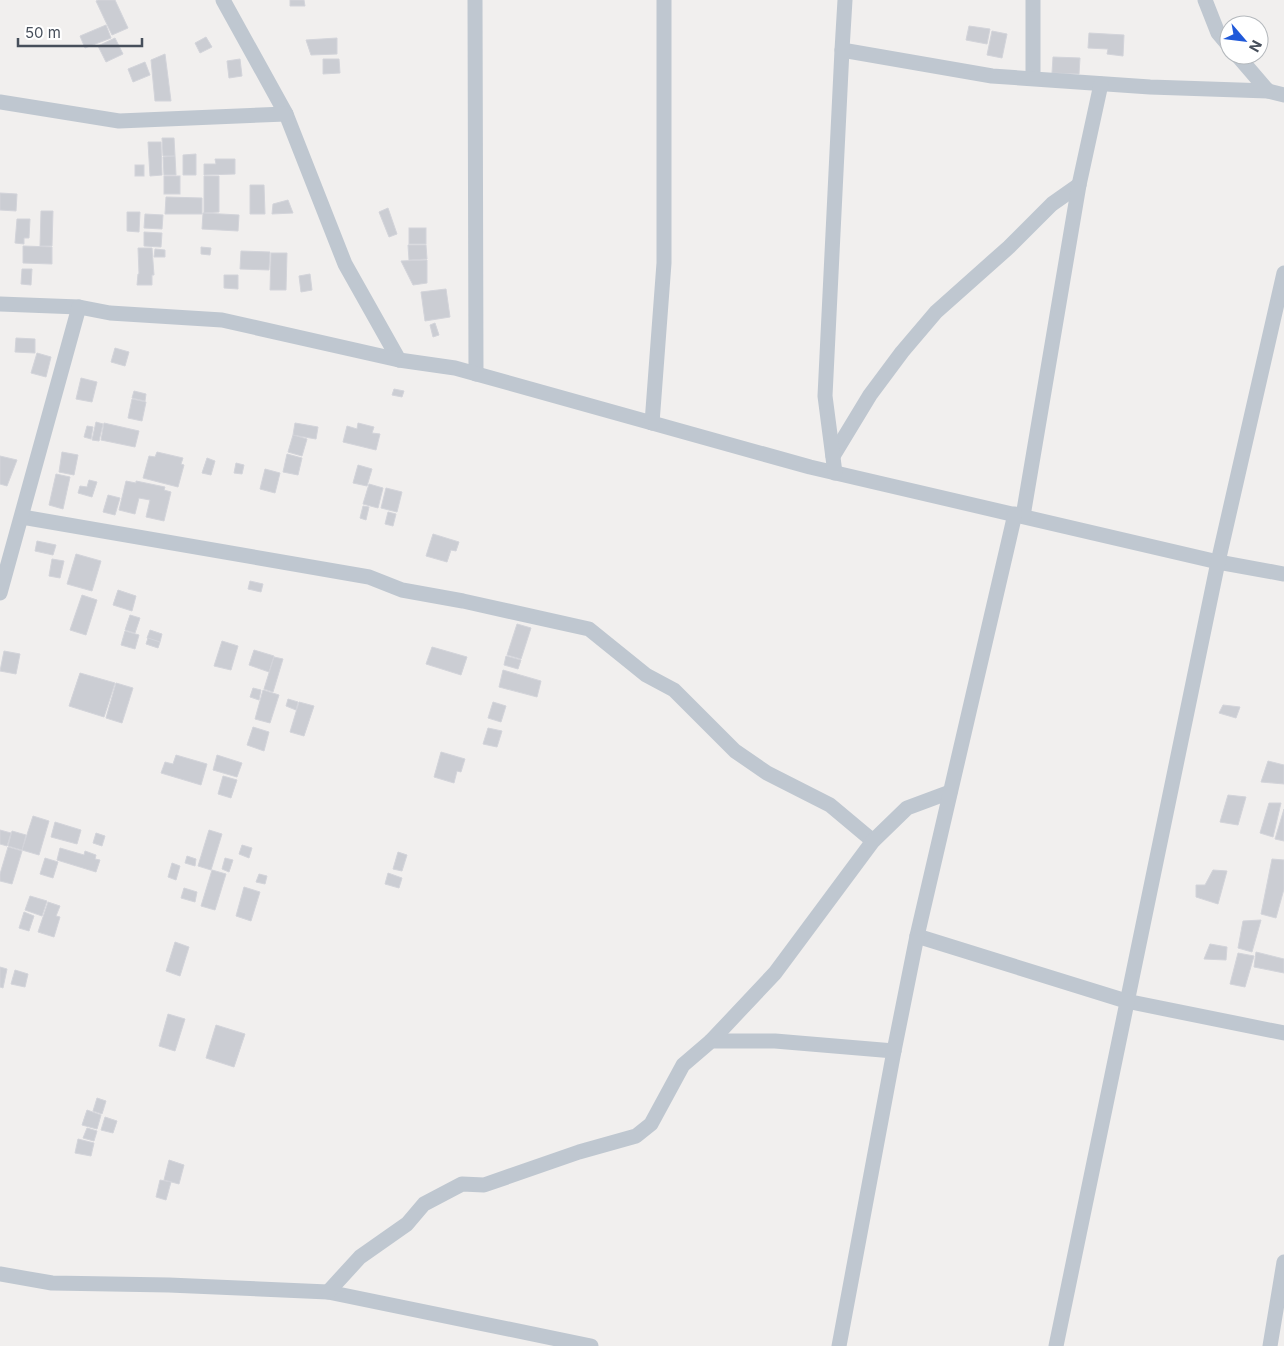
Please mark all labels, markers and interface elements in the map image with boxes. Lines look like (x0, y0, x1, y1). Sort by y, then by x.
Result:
scale bar (18, 15, 141, 47)
north arrow (1219, 15, 1269, 65)
text: 50 m (25, 23, 61, 42)
text: N (1246, 38, 1266, 55)

